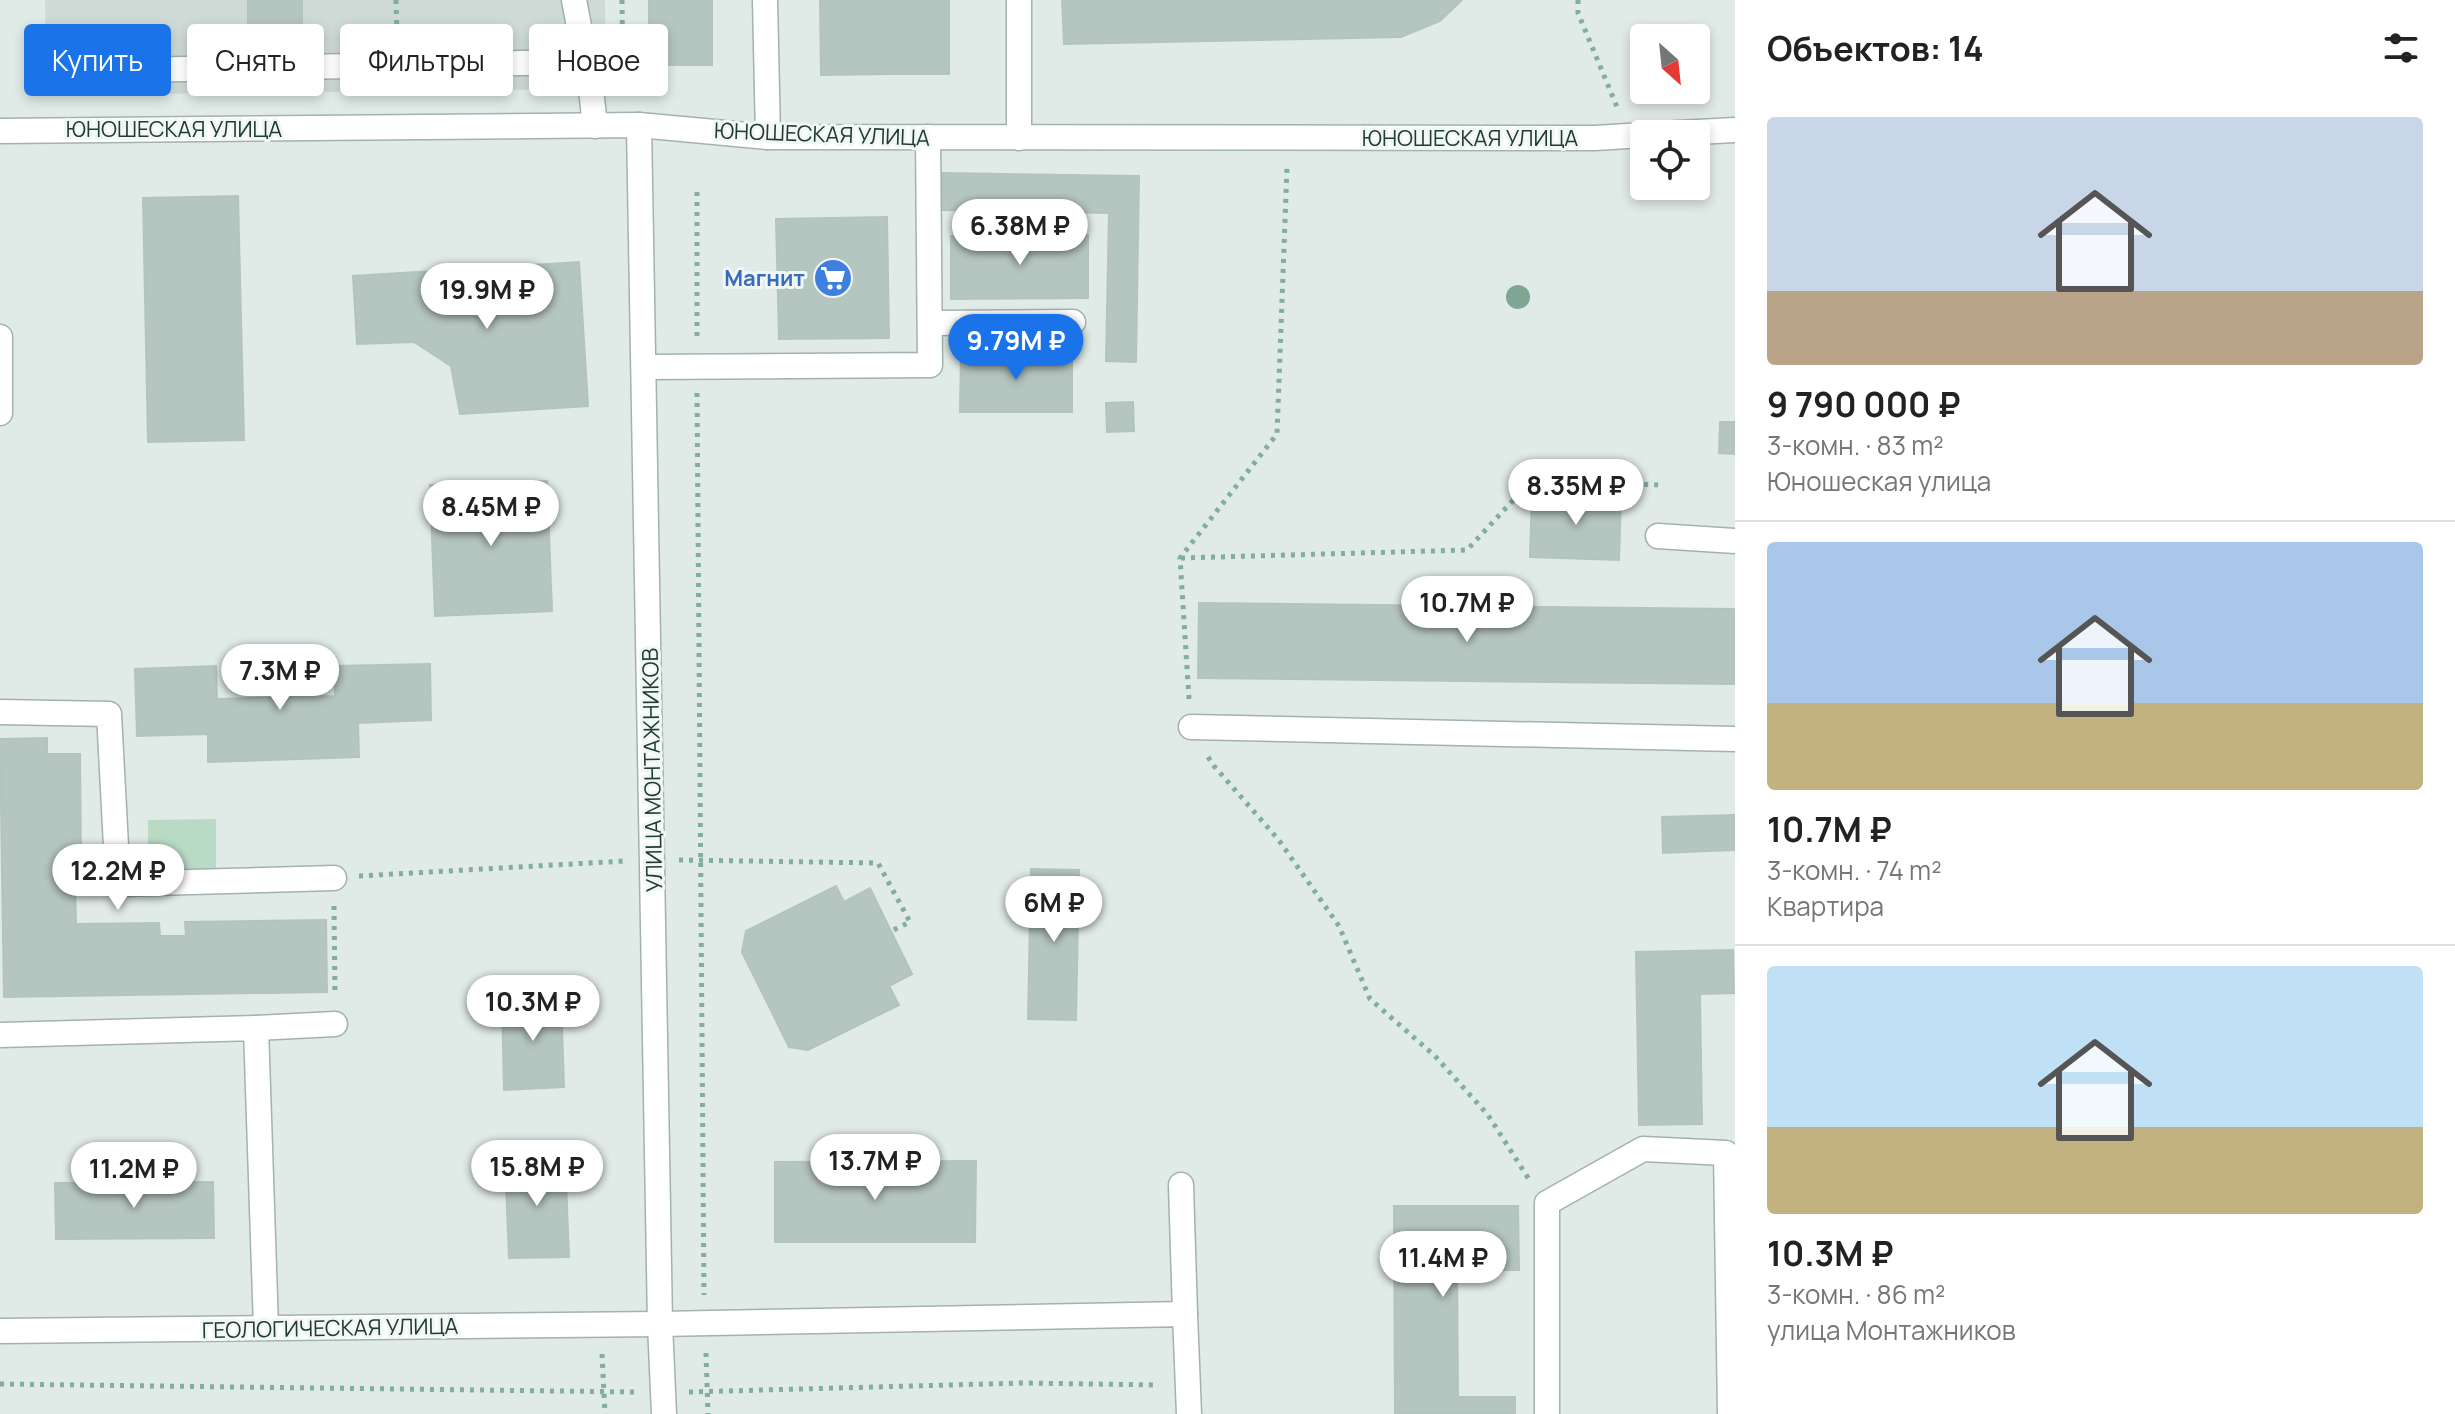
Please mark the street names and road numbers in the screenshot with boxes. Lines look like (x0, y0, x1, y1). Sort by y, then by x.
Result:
street label: ЮНОШЕСКАЯ УЛИЦА (66, 114, 282, 144)
street label: ЮНОШЕСКАЯ УЛИЦА (713, 115, 931, 153)
street label: ЮНОШЕСКАЯ УЛИЦА (1362, 123, 1578, 153)
street label: УЛИЦА МОНТАЖНИКОВ (635, 648, 669, 892)
street label: ГЕОЛОГИЧЕСКАЯ УЛИЦА (202, 1311, 459, 1345)

